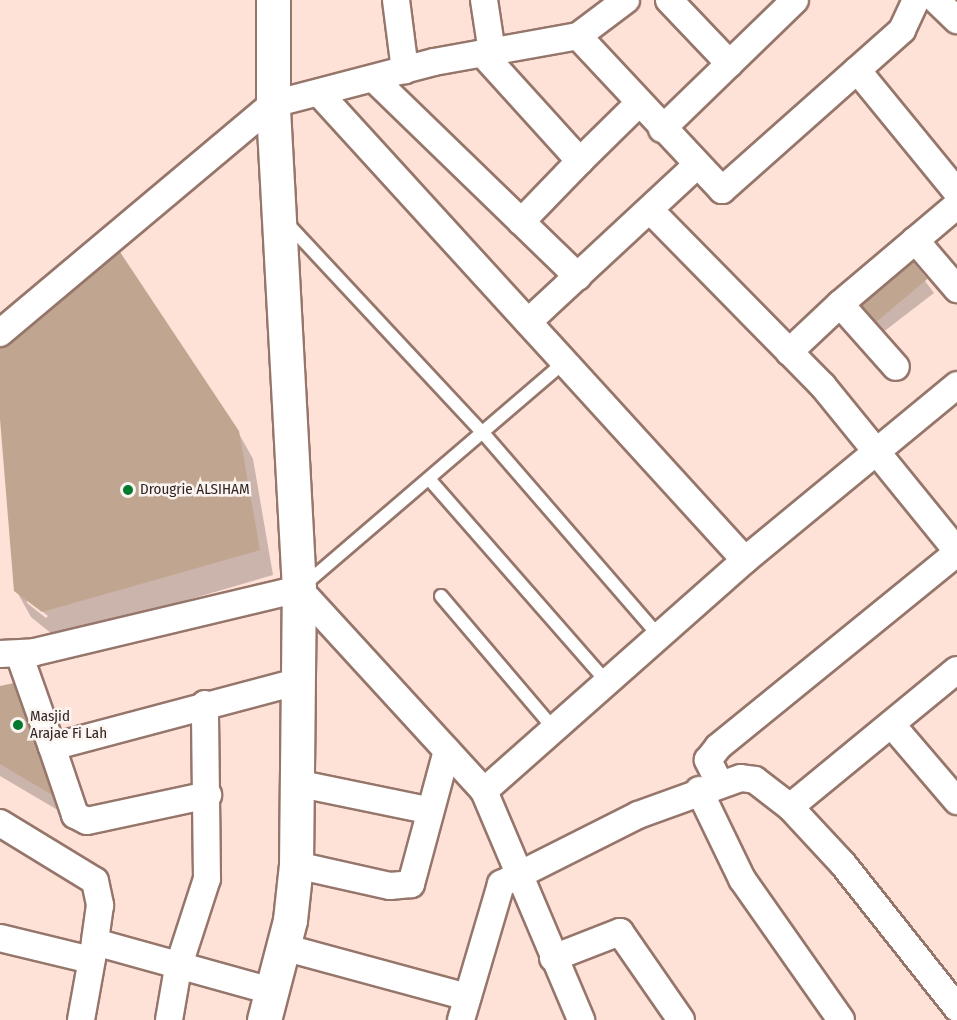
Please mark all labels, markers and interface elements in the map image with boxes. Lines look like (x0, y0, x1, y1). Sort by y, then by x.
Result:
place label: Drougrie ALSIHAM (140, 481, 250, 499)
marker: Drougrie ALSIHAM (121, 483, 135, 497)
place label: Masjid Arajae Fi Lah (30, 707, 107, 742)
marker: Masjid Arajae Fi Lah (11, 718, 25, 732)

